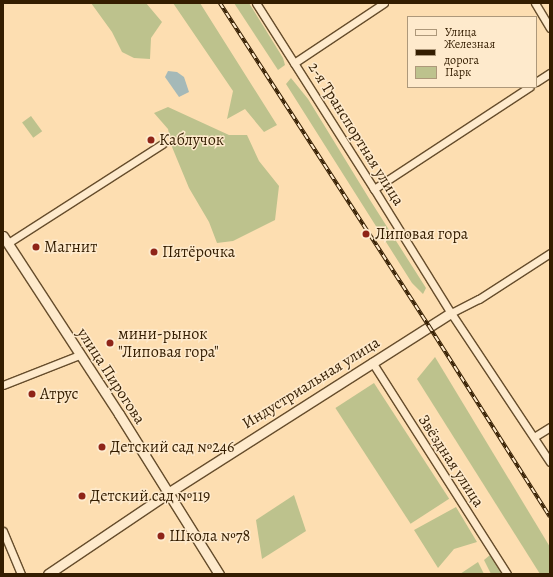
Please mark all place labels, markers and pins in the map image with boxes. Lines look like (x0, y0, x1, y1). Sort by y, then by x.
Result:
place label: Каблучок (159, 130, 224, 150)
marker: Каблучок (146, 135, 156, 145)
place label: Липовая гора (375, 224, 468, 244)
marker: Липовая гора (360, 228, 372, 240)
place label: Магнит (44, 237, 97, 257)
marker: Магнит (31, 242, 41, 252)
place label: Пятёрочка (162, 242, 235, 262)
marker: Пятёрочка (149, 247, 159, 257)
place label: мини-рынок "Липовая гора" (118, 324, 219, 362)
marker: мини-рынок "Липовая гора" (105, 338, 115, 348)
place label: Атрус (40, 384, 79, 404)
marker: Атрус (27, 389, 37, 399)
place label: Детский сад №246 (110, 437, 234, 457)
marker: Детский сад №246 (97, 442, 107, 452)
place label: Детский сад №119 (90, 486, 210, 506)
marker: Детский сад №119 (77, 491, 87, 501)
place label: Школа №78 (169, 526, 250, 546)
marker: Школа №78 (156, 531, 166, 541)

